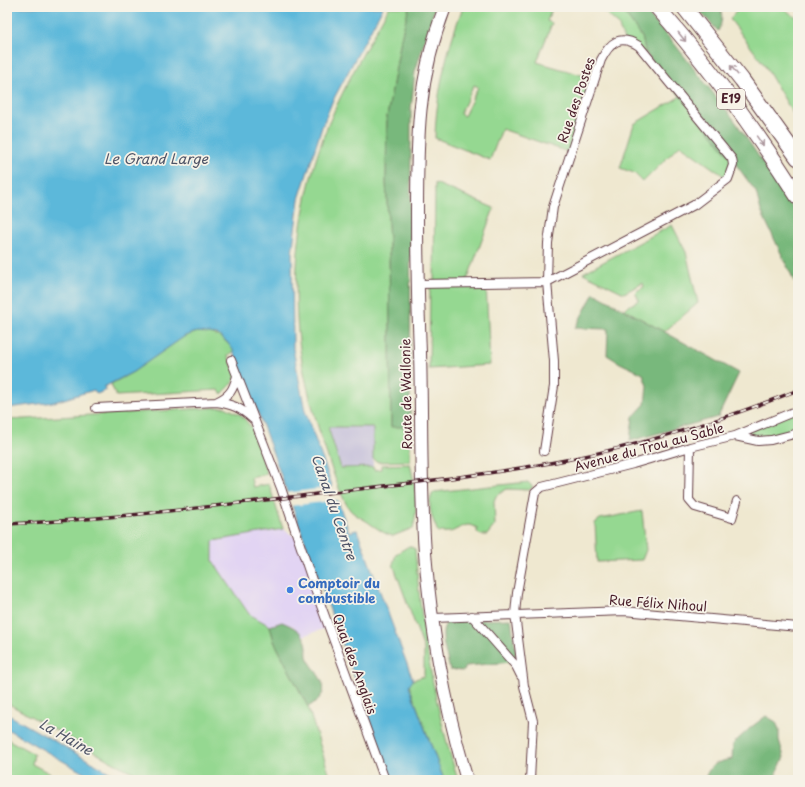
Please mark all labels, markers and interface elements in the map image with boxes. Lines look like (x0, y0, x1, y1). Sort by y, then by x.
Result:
one-way arrow (678, 31, 686, 42)
street label: Rue des Postes (552, 55, 599, 145)
one-way arrow (730, 64, 739, 75)
road number: E19 (717, 89, 745, 109)
one-way arrow (756, 135, 764, 146)
water label: Le Grand Large (104, 148, 210, 169)
street label: Route de Wallonie (395, 338, 416, 450)
street label: Avenue du Trou au Sable (572, 417, 726, 476)
water label: Canal du Centre (306, 451, 363, 564)
place label: Comptoir du combustible (298, 573, 380, 607)
marker: Comptoir du combustible (285, 585, 295, 595)
street label: Rue Félix Nihoul (608, 590, 708, 615)
street label: Quai des Anglais (328, 611, 383, 717)
water label: La Haine (36, 713, 98, 761)

